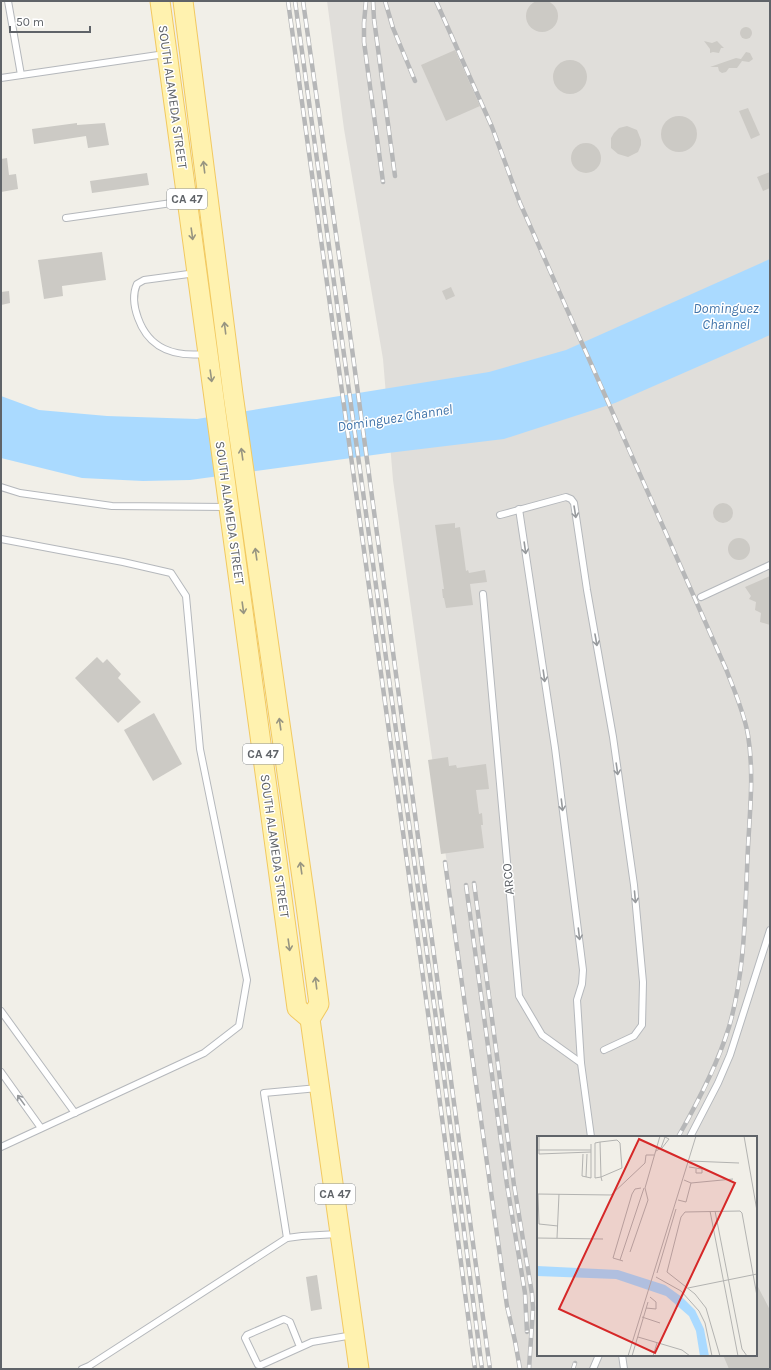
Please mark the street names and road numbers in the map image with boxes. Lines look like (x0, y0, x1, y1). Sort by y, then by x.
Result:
street label: SOUTH ALAMEDA STREET (155, 24, 191, 170)
road number: CA 47 (167, 189, 207, 209)
street label: SOUTH ALAMEDA STREET (212, 440, 248, 586)
road number: CA 47 (243, 744, 283, 764)
street label: SOUTH ALAMEDA STREET (257, 773, 293, 919)
street label: ARCO (499, 863, 517, 895)
road number: CA 47 (315, 1184, 355, 1204)

